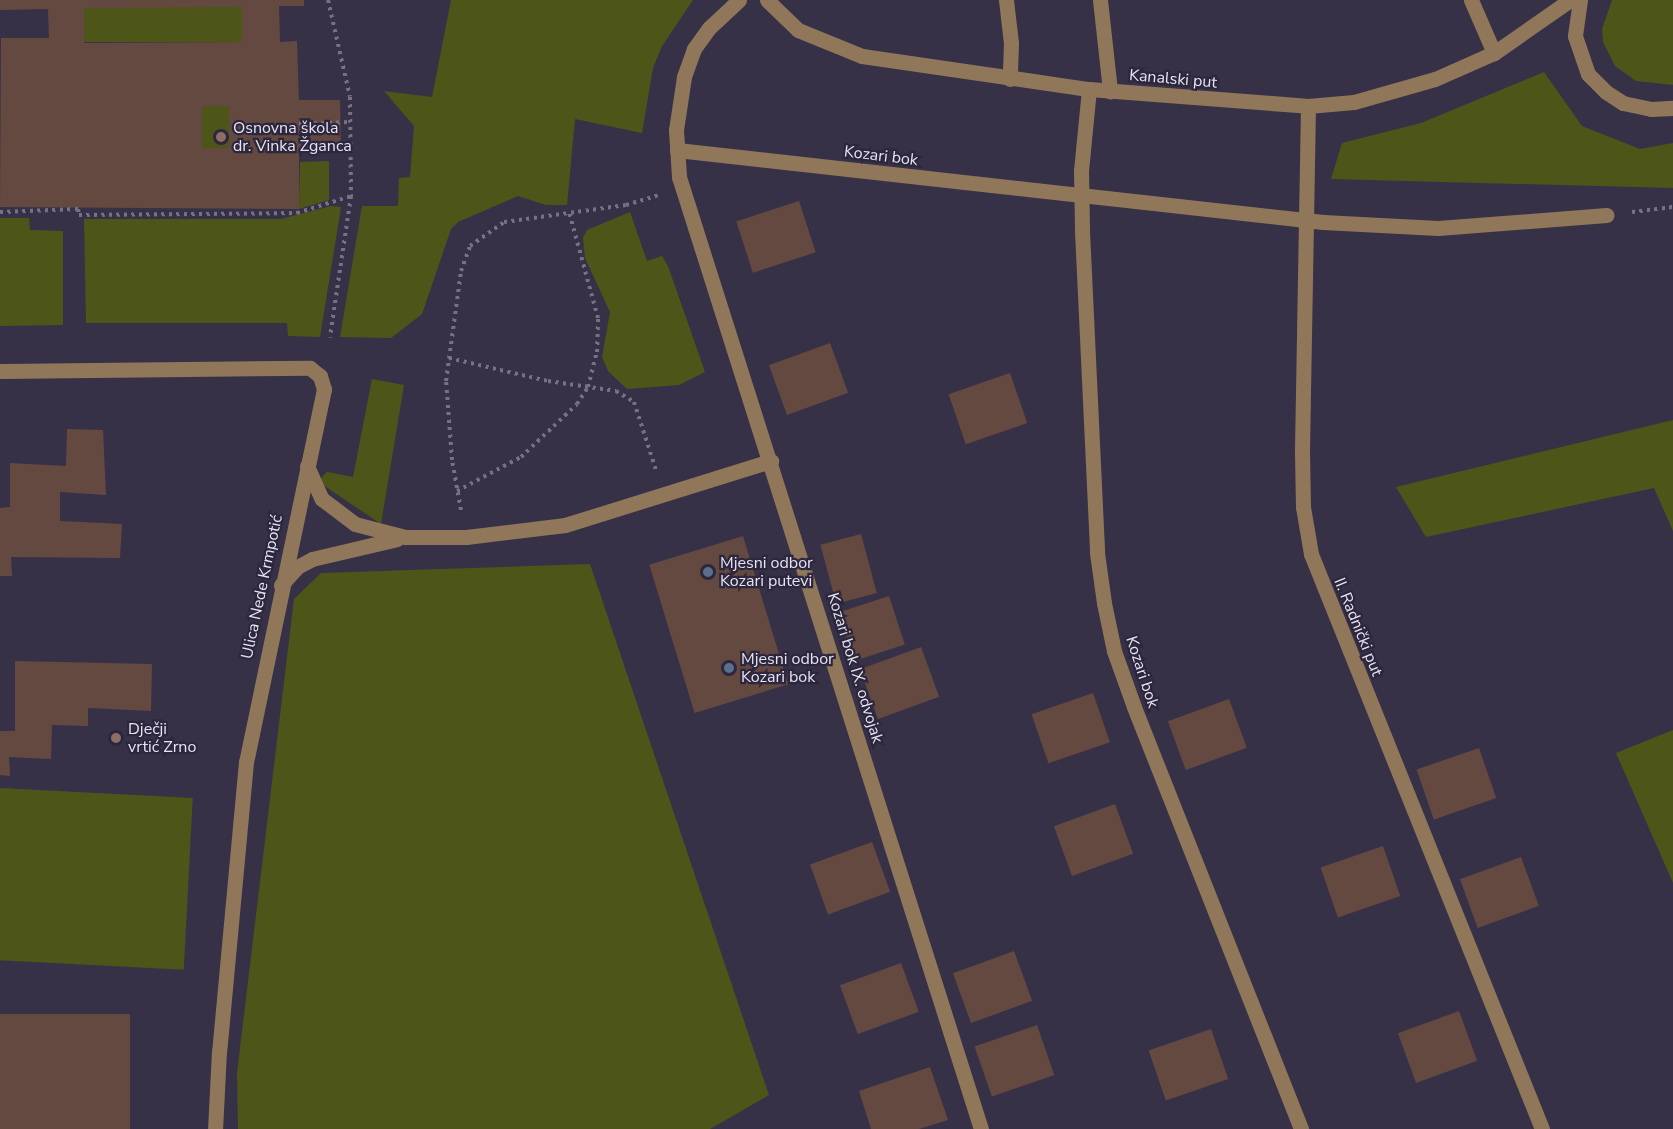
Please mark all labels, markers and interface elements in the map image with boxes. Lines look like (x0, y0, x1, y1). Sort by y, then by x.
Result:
street label: Kanalski put (1128, 66, 1218, 92)
place label: Osnovna škola dr. Vinka Žganca (233, 118, 352, 156)
marker: Osnovna škola dr. Vinka Žganca (214, 130, 228, 144)
street label: Kozari bok (843, 142, 919, 170)
street label: Ulica Nede Krmpotić (237, 513, 287, 661)
place label: Mjesni odbor Kozari putevi (720, 553, 813, 591)
marker: Mjesni odbor Kozari putevi (701, 565, 715, 579)
street label: II. Radnički put (1330, 575, 1386, 679)
street label: Kozari bok IX. odvojak (823, 590, 887, 746)
street label: Kozari bok (1121, 634, 1163, 710)
place label: Mjesni odbor Kozari bok (741, 649, 834, 687)
marker: Mjesni odbor Kozari bok (722, 661, 736, 675)
place label: Dječji vrtić Zrno (128, 719, 196, 757)
marker: Dječji vrtić Zrno (109, 731, 123, 745)

